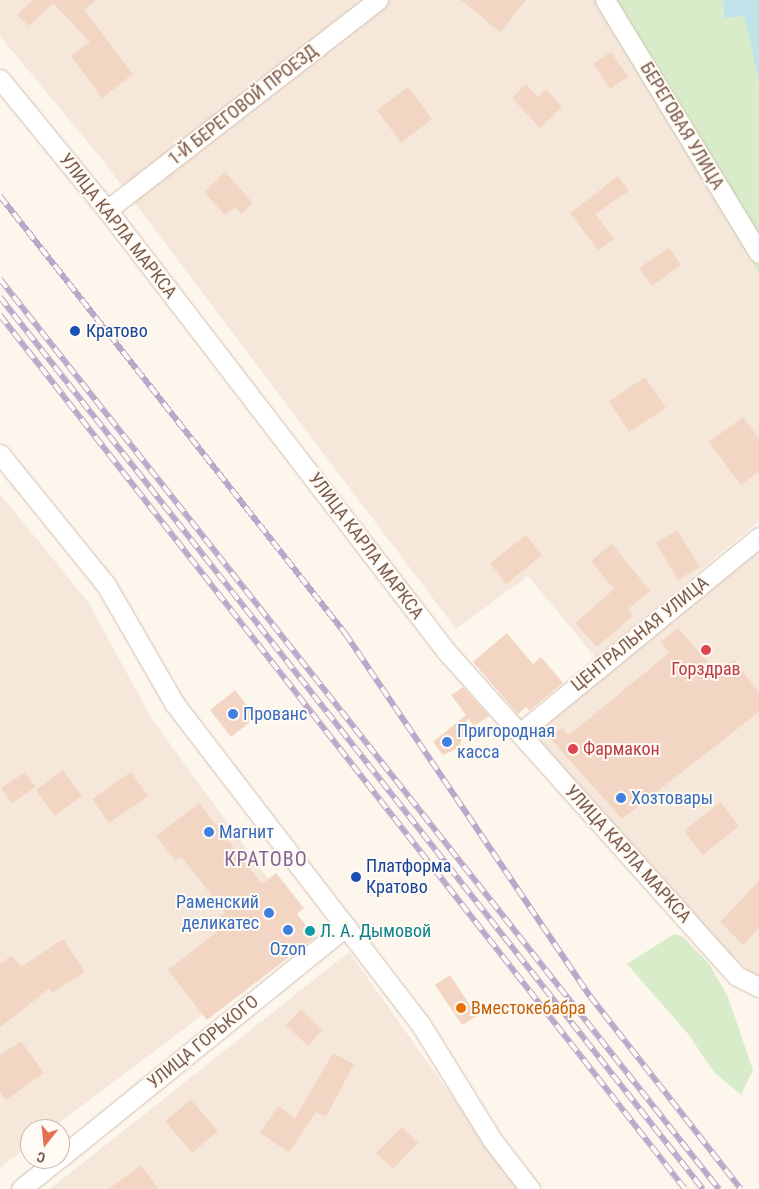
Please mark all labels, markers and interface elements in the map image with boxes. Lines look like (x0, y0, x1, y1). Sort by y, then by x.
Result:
street label: 1-Й БЕРЕГОВОЙ ПРОЕЗД (164, 40, 322, 170)
street label: БЕРЕГОВАЯ УЛИЦА (635, 58, 729, 194)
street label: УЛИЦА КАРЛА МАРКСА (55, 149, 181, 303)
place label: Кратово (86, 320, 148, 342)
marker: Кратово (68, 324, 82, 338)
street label: УЛИЦА КАРЛА МАРКСА (304, 468, 428, 624)
street label: ЦЕНТРАЛЬНАЯ УЛИЦА (567, 572, 713, 696)
marker: Горздрав (700, 644, 712, 656)
place label: Горздрав (671, 658, 741, 680)
place label: Прованс (243, 703, 307, 725)
marker: Прованс (227, 708, 239, 720)
place label: Пригородная касса (457, 721, 555, 764)
marker: Пригородная касса (441, 736, 453, 748)
place label: Фармакон (583, 738, 660, 760)
marker: Фармакон (567, 743, 579, 755)
street label: УЛИЦА КАРЛА МАРКСА (560, 781, 696, 927)
place label: Хозтовары (631, 787, 713, 809)
marker: Хозтовары (615, 792, 627, 804)
place label: Магнит (219, 821, 274, 843)
marker: Магнит (203, 826, 215, 838)
district label: КРАТОВО (223, 847, 309, 871)
place label: Платформа Кратово (366, 856, 451, 899)
marker: Платформа Кратово (350, 871, 362, 883)
place label: Раменский деликатес (176, 892, 259, 934)
marker: Раменский деликатес (263, 907, 275, 919)
place label: Л. А. Дымовой (320, 920, 431, 942)
marker: Ozon (282, 924, 294, 936)
marker: Л. А. Дымовой (304, 925, 316, 937)
place label: Ozon (270, 938, 306, 960)
street label: УЛИЦА ГОРЬКОГО (143, 991, 263, 1093)
place label: Вместокебабра (471, 997, 586, 1019)
marker: Вместокебабра (455, 1002, 467, 1014)
north arrow (20, 1119, 70, 1169)
text: С (35, 1149, 47, 1166)

